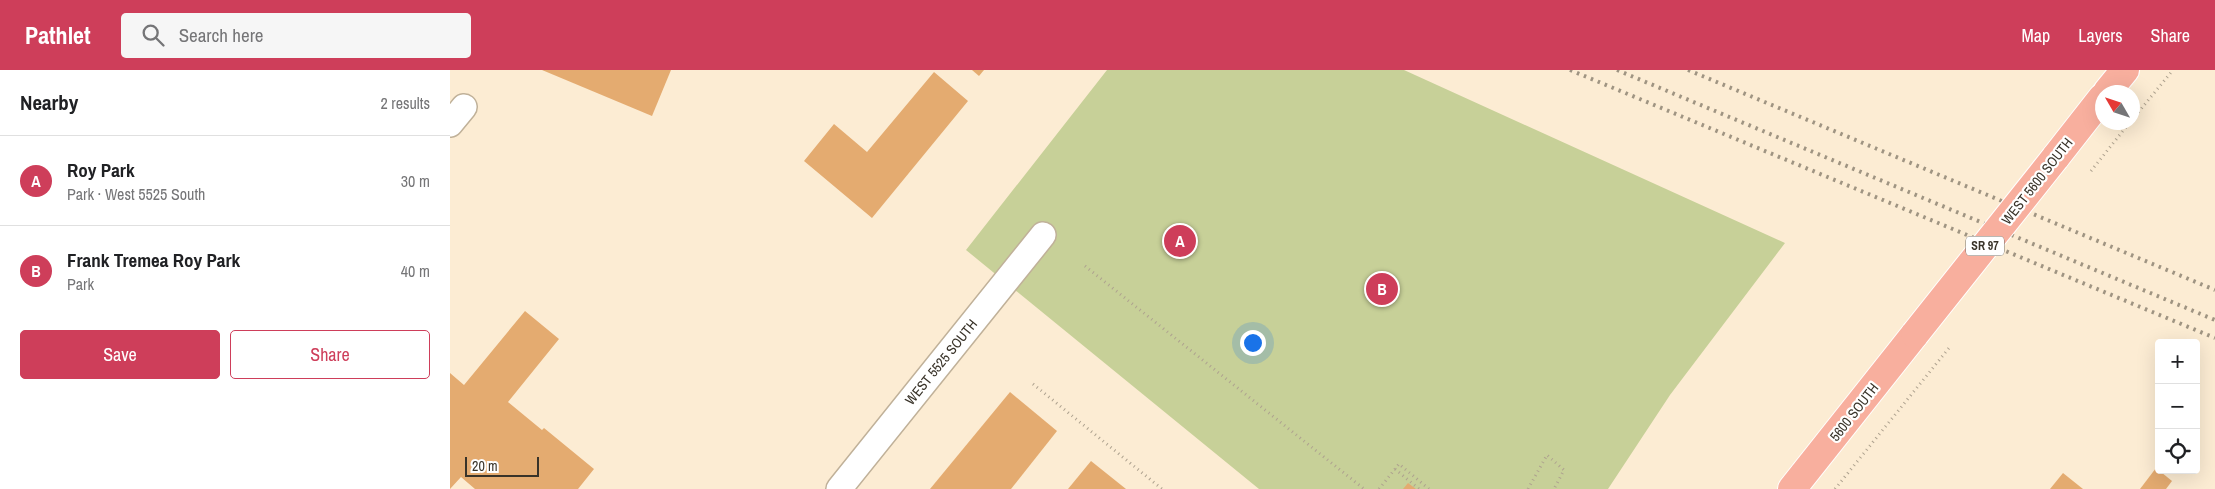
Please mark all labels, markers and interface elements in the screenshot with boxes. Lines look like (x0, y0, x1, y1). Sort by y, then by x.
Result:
search box (121, 13, 471, 58)
text: Pathlet (25, 19, 91, 51)
icon: search (139, 21, 167, 49)
text: Search here (179, 22, 264, 48)
text: Map (2022, 23, 2050, 48)
text: Layers (2078, 23, 2123, 48)
text: Share (2151, 23, 2190, 48)
north arrow (2095, 85, 2140, 130)
text: Nearby (20, 88, 78, 117)
text: 2 results (380, 92, 430, 114)
street label: WEST 5600 SOUTH (1998, 134, 2076, 228)
text: Roy Park (67, 157, 135, 183)
text: A (31, 170, 41, 192)
text: 30 m (401, 170, 430, 192)
text: Park · West 5525 South (67, 183, 205, 205)
pin: A (1164, 222, 1196, 260)
road number: SR 97 (1966, 237, 2004, 256)
text: Frank Tremea Roy Park (67, 247, 240, 273)
text: B (31, 260, 41, 282)
text: 40 m (401, 260, 430, 282)
pin: B (1366, 270, 1398, 308)
text: Park (67, 273, 94, 295)
street label: WEST 5525 SOUTH (901, 316, 981, 408)
button: Save (20, 330, 220, 379)
button: Share (230, 330, 430, 379)
your location (1240, 330, 1266, 356)
map controls (2155, 339, 2200, 474)
button: + (2155, 339, 2200, 384)
street label: 5600 SOUTH (1826, 379, 1882, 445)
button: − (2155, 384, 2200, 429)
button: locate (2155, 429, 2200, 474)
scale bar (465, 454, 539, 477)
text: 20 m (472, 457, 498, 475)

